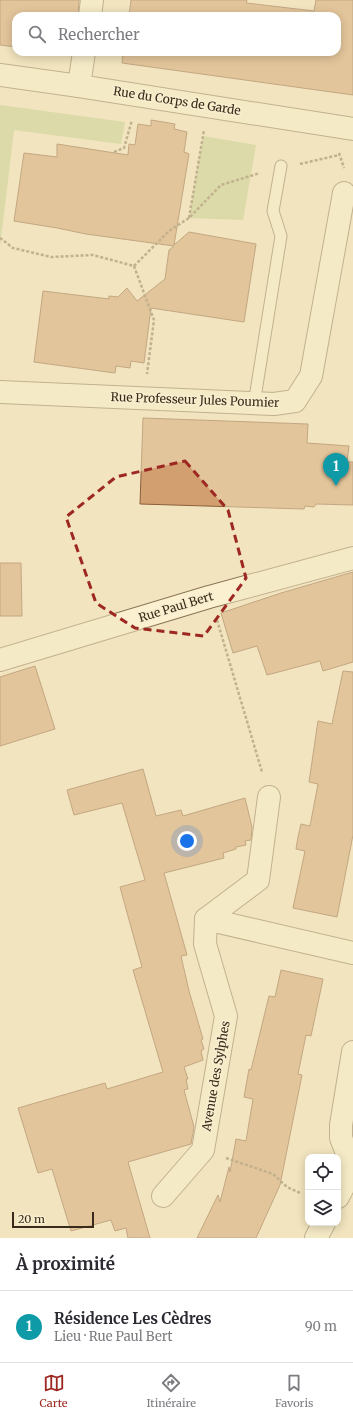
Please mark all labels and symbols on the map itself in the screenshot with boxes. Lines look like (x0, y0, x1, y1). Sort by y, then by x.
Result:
street label: Rue du Corps de Garde (112, 83, 242, 118)
street label: Rue Professeur Jules Poumier (110, 389, 280, 410)
pin: 1 (323, 453, 349, 486)
street label: Rue Paul Bert (137, 588, 215, 625)
your location (177, 831, 197, 851)
street label: Avenue des Sylphes (198, 1019, 233, 1133)
scale bar (12, 1210, 94, 1229)

